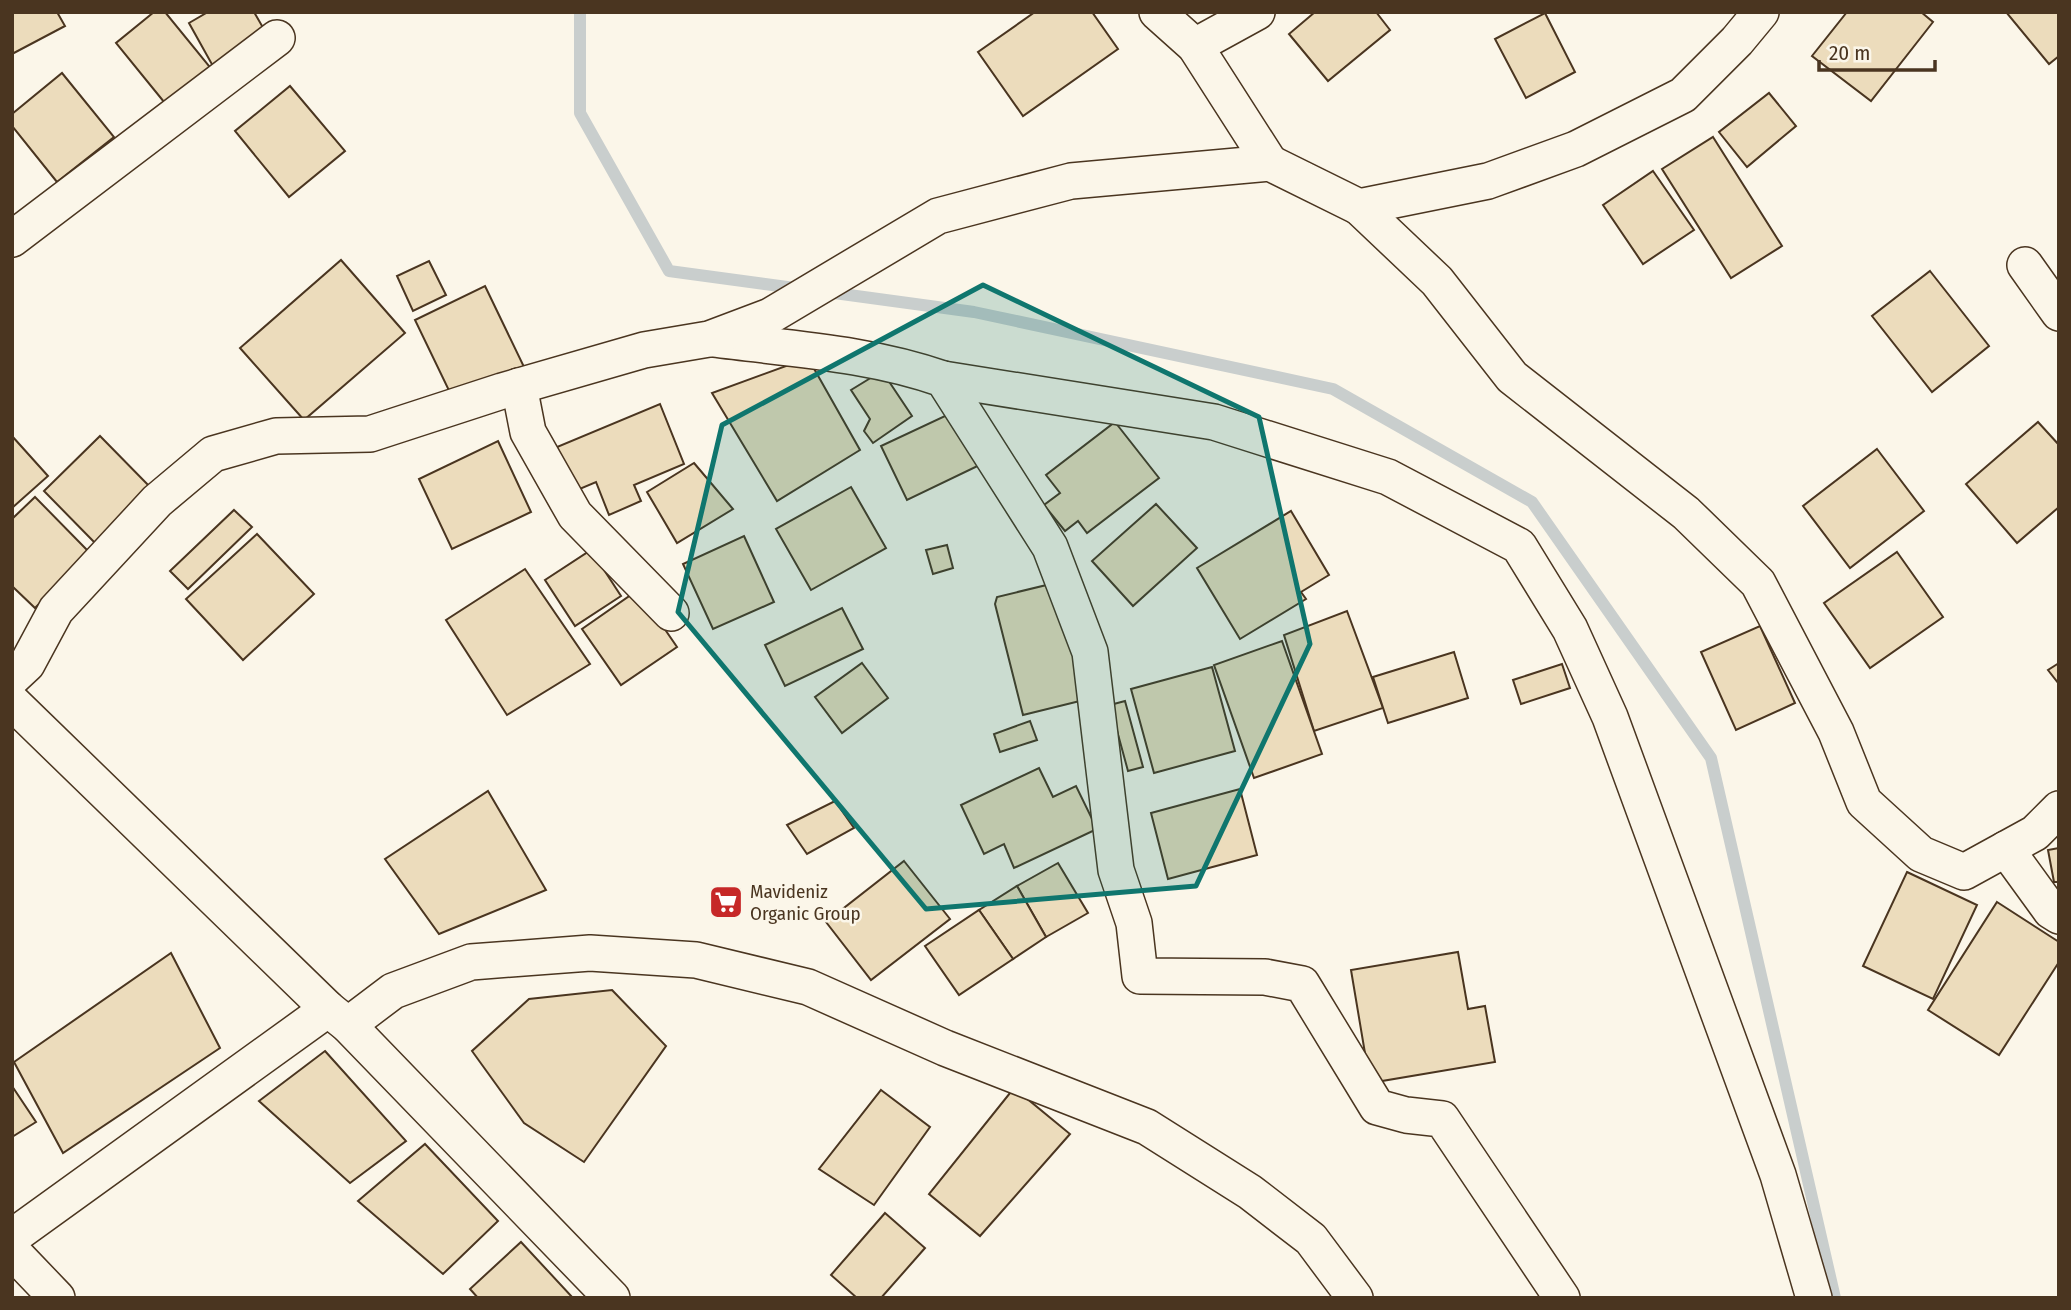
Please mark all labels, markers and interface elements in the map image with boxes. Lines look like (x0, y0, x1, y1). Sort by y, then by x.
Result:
scale bar (1819, 28, 1934, 72)
text: 20 m (1829, 40, 1870, 66)
place label: Mavideniz Organic Group (750, 880, 861, 925)
supermarket icon: Mavideniz Organic Group (707, 883, 745, 921)

